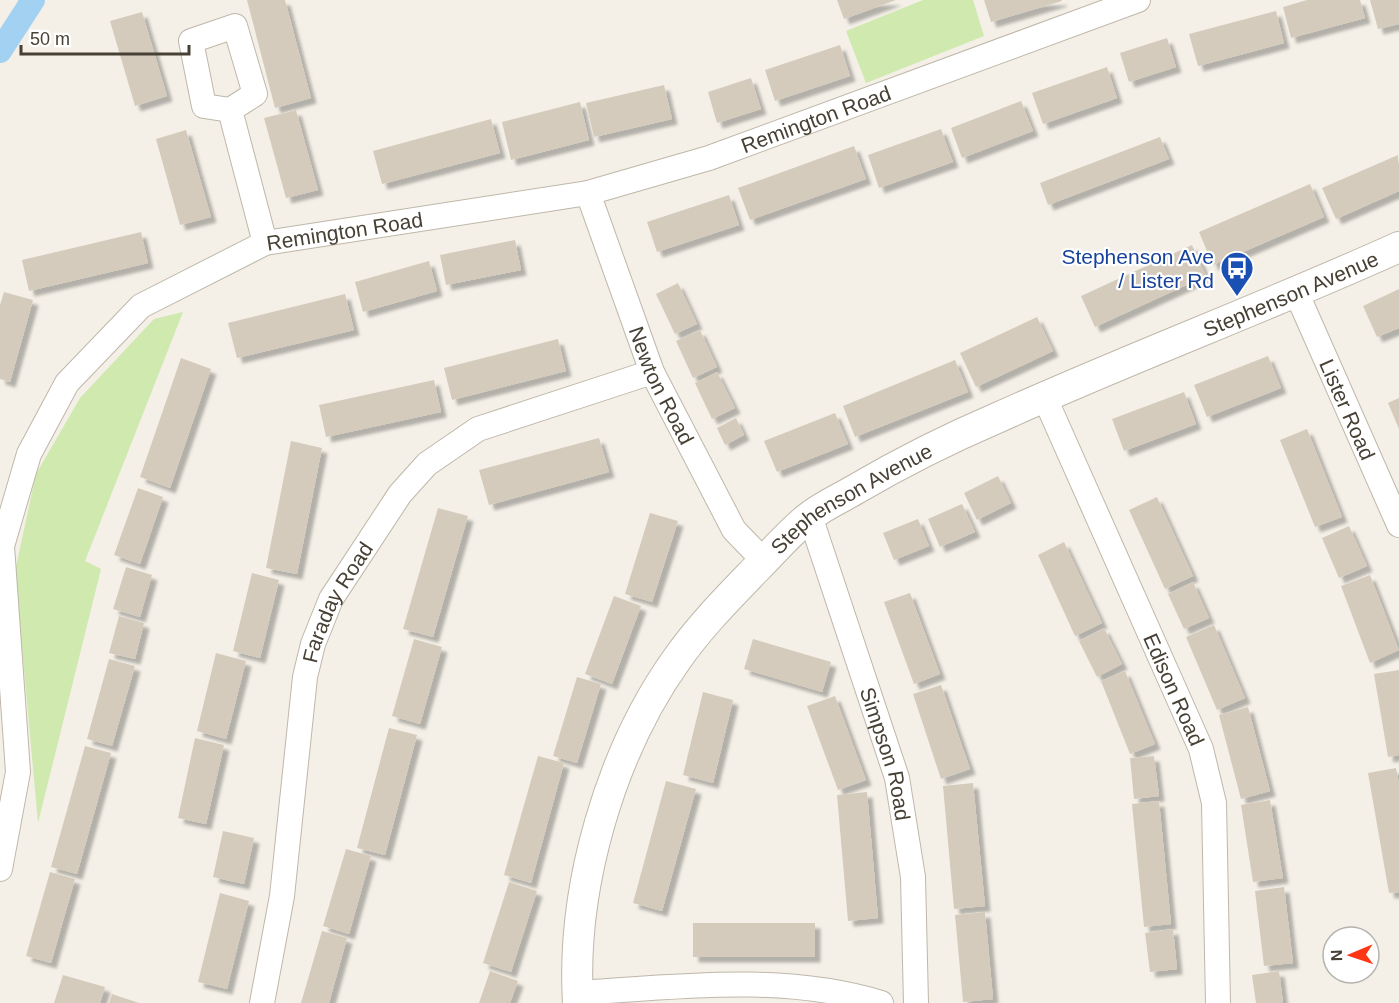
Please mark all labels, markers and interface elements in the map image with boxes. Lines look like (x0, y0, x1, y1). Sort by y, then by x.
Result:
scale bar (21, 18, 189, 56)
text: 50 m (30, 29, 70, 49)
street label: Remington Road (738, 81, 894, 157)
street label: Remington Road (265, 207, 424, 254)
place label: Stephenson Ave / Lister Rd (1061, 245, 1214, 292)
street label: Stephenson Avenue (1200, 246, 1382, 341)
bus stop icon: Stephenson Ave / Lister Rd (1219, 250, 1255, 297)
street label: Newton Road (625, 323, 699, 448)
street label: Lister Road (1316, 355, 1380, 463)
street label: Stephenson Avenue (766, 438, 936, 558)
street label: Faraday Road (297, 537, 377, 665)
street label: Edison Road (1139, 630, 1209, 749)
street label: Simpson Road (856, 684, 915, 822)
north arrow (1321, 925, 1381, 985)
text: N (1328, 949, 1345, 962)

